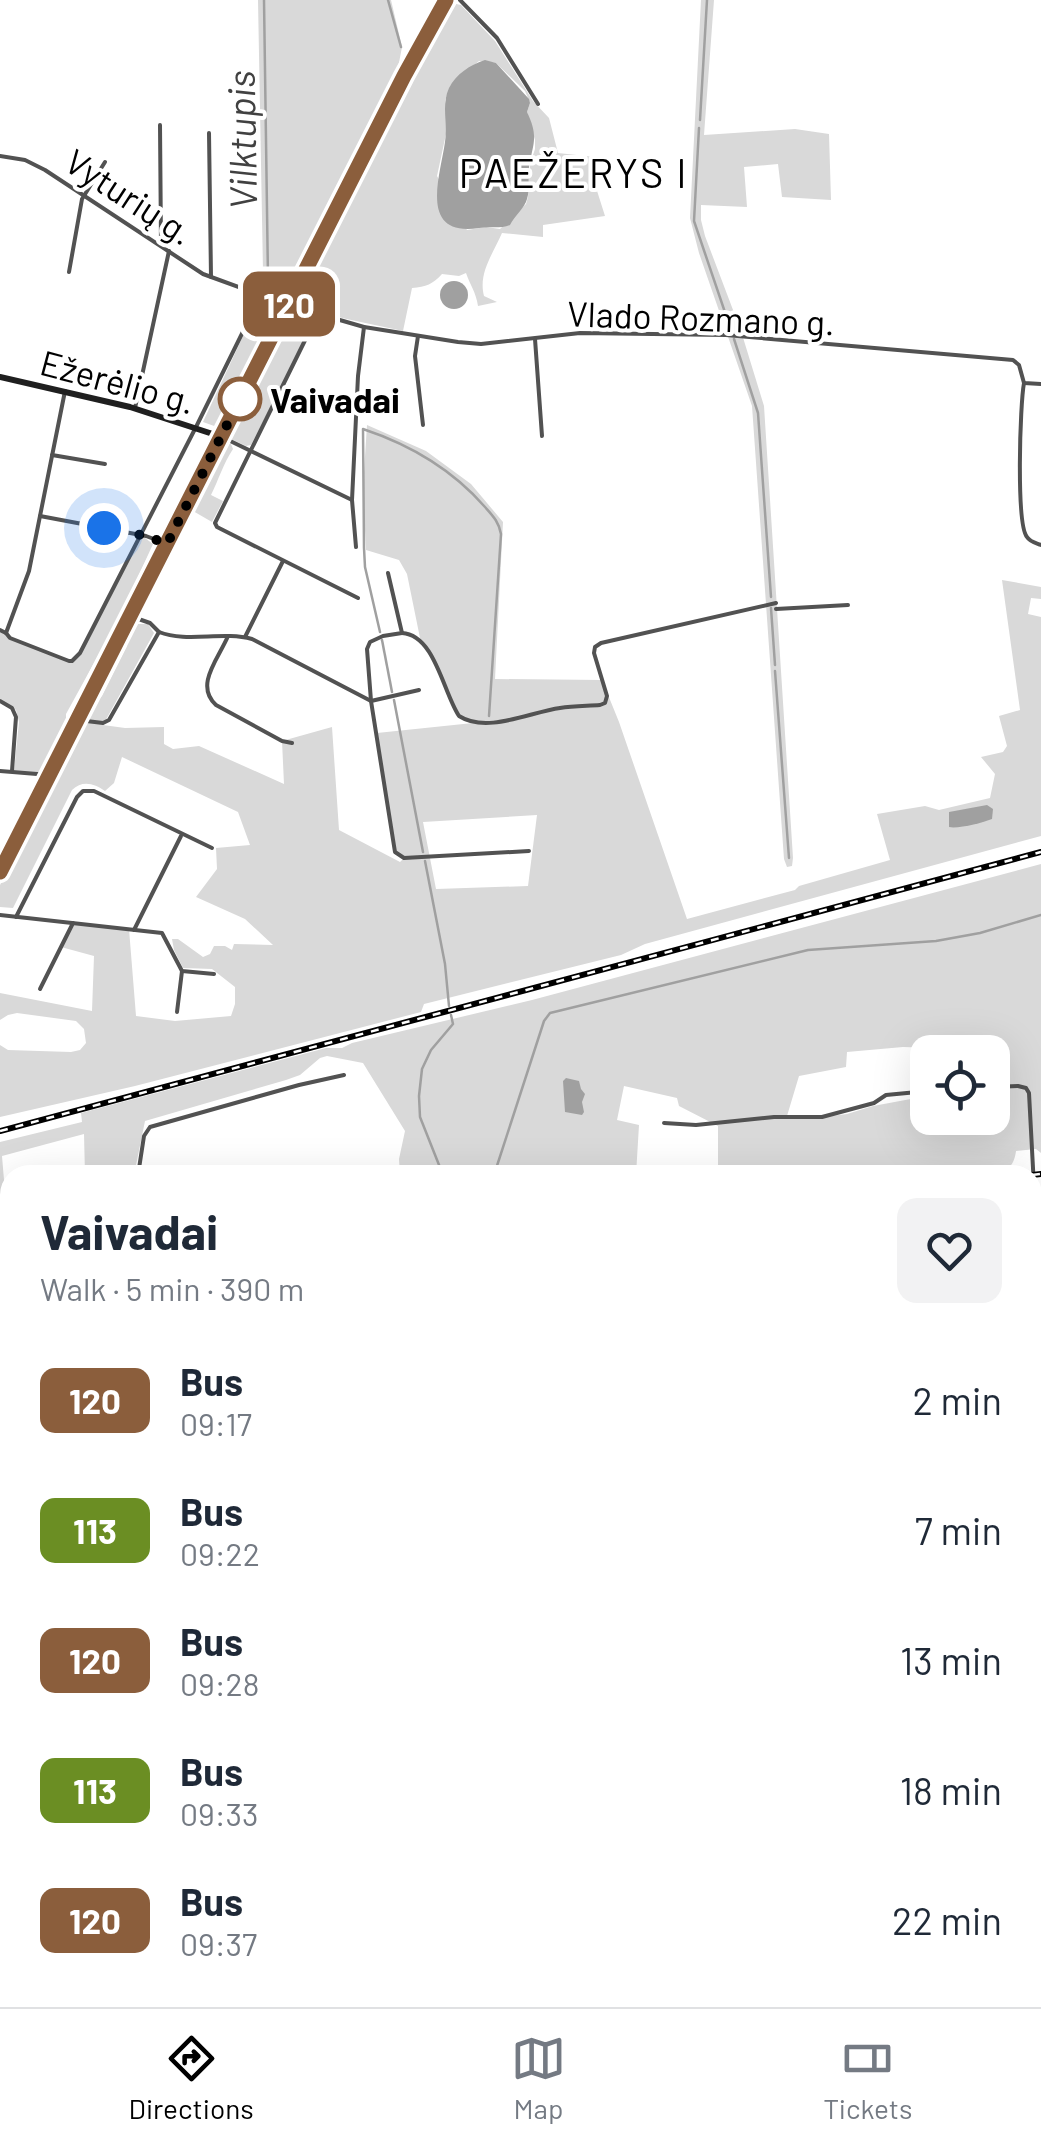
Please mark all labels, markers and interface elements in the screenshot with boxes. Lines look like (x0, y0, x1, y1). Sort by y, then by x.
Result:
water label: Vilktupis (217, 70, 265, 210)
street label: Vyturių g. (58, 139, 202, 253)
district label: PAEŽERYS I (459, 148, 689, 196)
line badge: 120 (232, 272, 346, 336)
text: 120 (263, 283, 315, 325)
street label: Vlado Rozmano g. (567, 291, 835, 343)
street label: Ežerėlio g. (36, 340, 200, 422)
marker: Vaivadai (219, 378, 261, 420)
place label: Vaivadai (270, 378, 400, 420)
your location (79, 503, 129, 553)
map controls (910, 1035, 1010, 1135)
button: locate (910, 1035, 1010, 1135)
button: heart (897, 1198, 1002, 1303)
text: Vaivadai (40, 1202, 218, 1260)
text: Walk · 5 min · 390 m (40, 1269, 304, 1307)
text: Bus (180, 1358, 243, 1404)
text: 2 min (912, 1377, 1002, 1423)
text: 120 (69, 1379, 121, 1421)
text: 09:17 (180, 1404, 252, 1442)
text: Bus (180, 1488, 243, 1534)
text: 7 min (915, 1507, 1002, 1553)
text: 113 (73, 1509, 117, 1551)
text: 09:22 (180, 1534, 260, 1572)
text: Bus (180, 1618, 243, 1664)
text: 13 min (900, 1637, 1002, 1683)
text: 120 (69, 1639, 121, 1681)
text: 09:28 (180, 1664, 259, 1702)
text: Bus (180, 1748, 243, 1794)
text: 18 min (900, 1767, 1002, 1813)
text: 113 (73, 1769, 117, 1811)
text: 09:33 (180, 1794, 259, 1832)
text: Bus (180, 1878, 243, 1924)
text: 22 min (892, 1897, 1002, 1943)
text: 120 (69, 1899, 121, 1941)
text: 09:37 (180, 1924, 257, 1962)
tab: Directions (129, 2031, 254, 2125)
tab: Map (511, 2031, 566, 2125)
tab: Tickets (823, 2031, 912, 2125)

